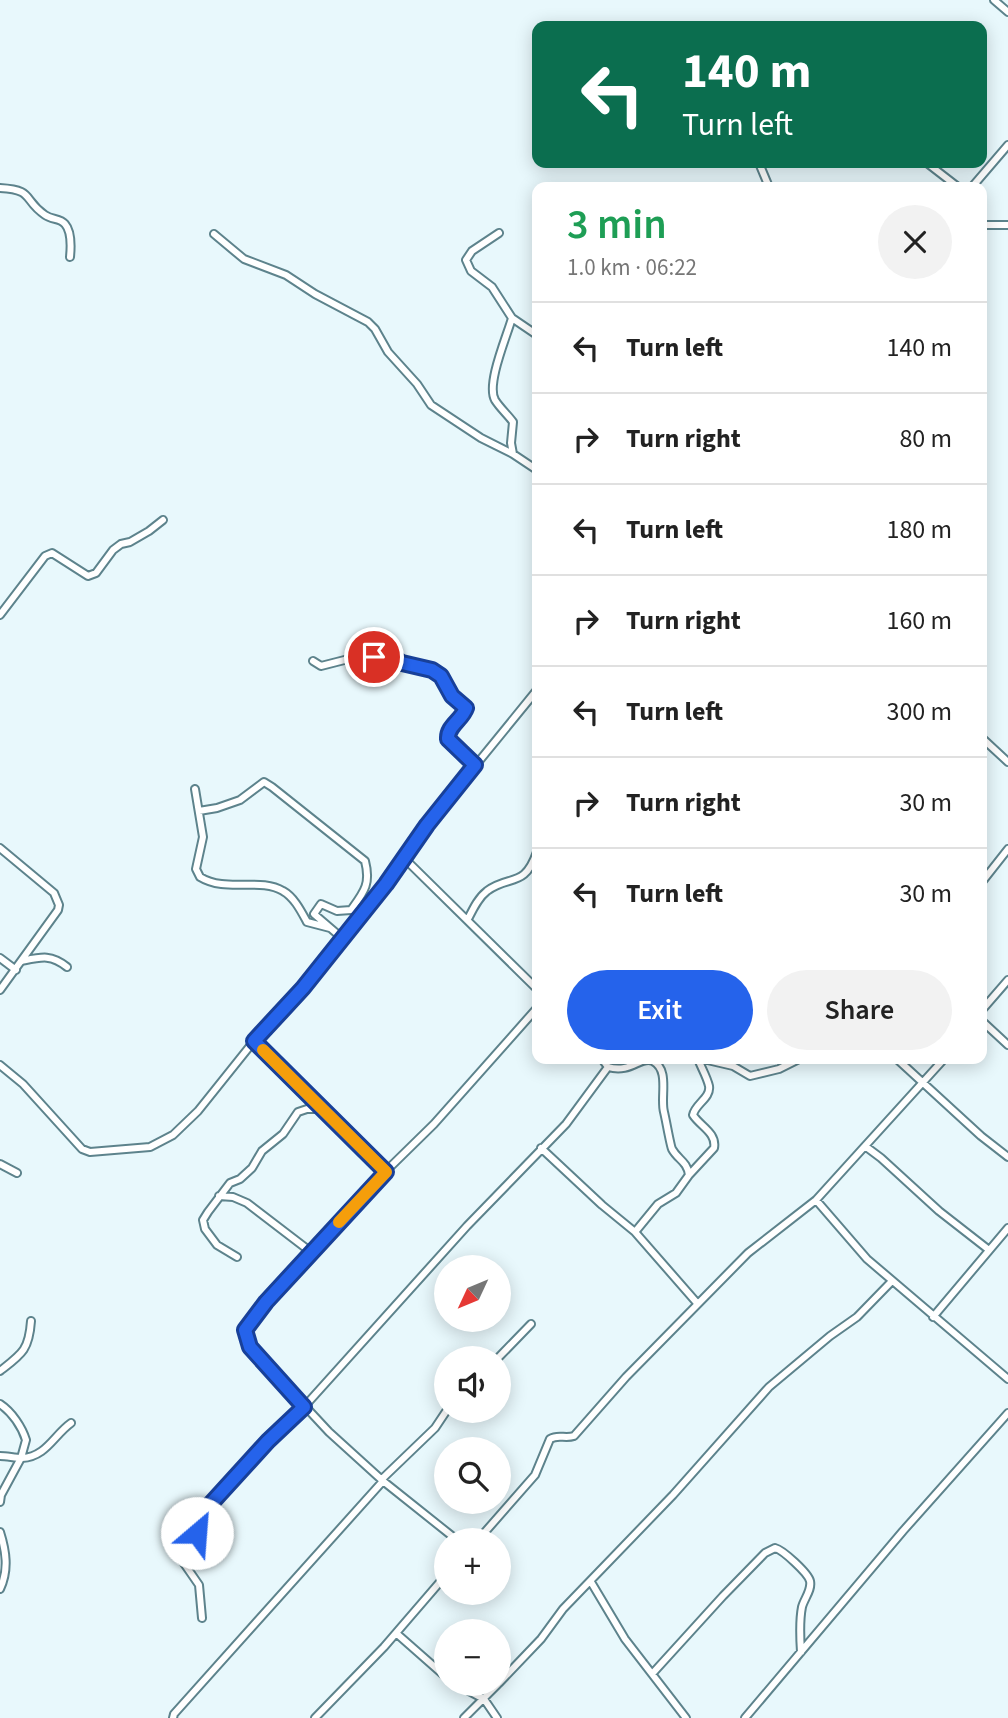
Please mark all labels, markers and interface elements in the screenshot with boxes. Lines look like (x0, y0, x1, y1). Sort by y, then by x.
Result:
text: 140 m (682, 37, 811, 107)
icon: left (567, 49, 658, 140)
text: Turn left (682, 102, 793, 148)
text: 3 min (567, 195, 667, 255)
button: close (878, 205, 952, 279)
text: 1.0 km · 06:22 (567, 251, 697, 284)
icon: left (567, 329, 605, 367)
text: Turn left (626, 329, 723, 366)
text: 140 m (886, 329, 952, 366)
icon: right (567, 420, 605, 458)
text: Turn right (626, 420, 741, 457)
text: 80 m (899, 420, 952, 457)
icon: left (567, 511, 605, 549)
text: Turn left (626, 511, 723, 548)
text: 180 m (886, 511, 952, 548)
icon: right (567, 602, 605, 640)
text: Turn right (626, 602, 741, 639)
text: 160 m (886, 602, 952, 639)
pin (344, 627, 404, 687)
icon: arrive (355, 638, 393, 676)
icon: left (567, 693, 605, 731)
text: Turn left (626, 693, 723, 730)
text: 300 m (886, 693, 952, 730)
icon: right (567, 784, 605, 822)
text: Turn right (626, 784, 741, 821)
text: 30 m (899, 784, 952, 821)
icon: left (567, 875, 605, 913)
text: Turn left (626, 875, 723, 912)
text: 30 m (899, 875, 952, 912)
button: Exit (567, 970, 753, 1050)
button: Share (767, 970, 952, 1050)
north arrow (434, 1255, 511, 1332)
map controls (434, 1255, 511, 1696)
button: sound (434, 1346, 511, 1423)
button: search (434, 1437, 511, 1514)
position arrow (160, 1496, 234, 1570)
button: + (434, 1528, 511, 1605)
button: − (434, 1619, 511, 1696)

